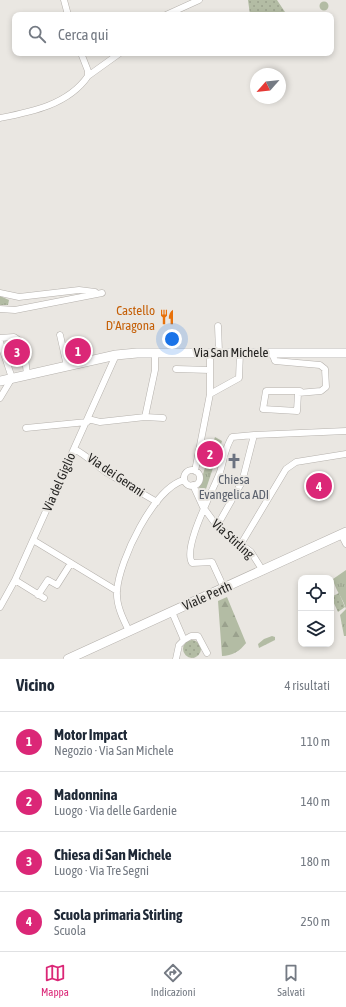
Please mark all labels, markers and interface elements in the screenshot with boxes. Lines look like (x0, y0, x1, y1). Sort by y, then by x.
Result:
search box (12, 12, 334, 56)
icon: search (26, 23, 48, 45)
text: Cerca qui (58, 26, 108, 43)
north arrow (250, 68, 286, 104)
place label: Castello D'Aragona (106, 303, 155, 333)
restaurant icon: Castello D'Aragona (158, 308, 176, 326)
your location (162, 329, 182, 349)
pin: 1 (65, 336, 91, 366)
pin: 3 (4, 337, 30, 367)
street label: Via San Michele (194, 345, 268, 360)
pin: 2 (197, 439, 223, 469)
street label: Via del Giglio (39, 450, 79, 514)
street label: Via dei Gerani (85, 450, 147, 500)
church icon: Chiesa Evangelica ADI (225, 452, 243, 470)
pin: 4 (306, 471, 332, 501)
place label: Chiesa Evangelica ADI (199, 472, 269, 502)
street label: Via Stirling (209, 516, 257, 562)
map controls (298, 575, 334, 647)
button: locate (298, 575, 334, 611)
street label: Viale Perth (180, 579, 234, 613)
button: layers (298, 611, 334, 647)
text: Vicino (16, 675, 55, 695)
text: 4 risultati (284, 678, 330, 693)
text: Motor Impact (54, 726, 127, 743)
text: 1 (26, 734, 32, 749)
text: 110 m (301, 734, 330, 749)
text: Negozio · Via San Michele (54, 743, 174, 758)
text: Madonnina (54, 786, 117, 803)
text: 2 (26, 794, 32, 809)
text: 140 m (301, 794, 330, 809)
text: Luogo · Via delle Gardenie (54, 803, 177, 818)
text: Chiesa di San Michele (54, 846, 172, 863)
text: 3 (26, 854, 32, 869)
text: 180 m (301, 854, 330, 869)
text: Luogo · Via Tre Segni (54, 863, 149, 878)
text: Scuola primaria Stirling (54, 906, 182, 923)
text: 4 (26, 914, 32, 929)
text: 250 m (301, 914, 330, 929)
text: Scuola (54, 923, 86, 938)
tab: Mappa (41, 962, 69, 998)
tab: Indicazioni (151, 962, 195, 998)
tab: Salvati (277, 962, 305, 998)

